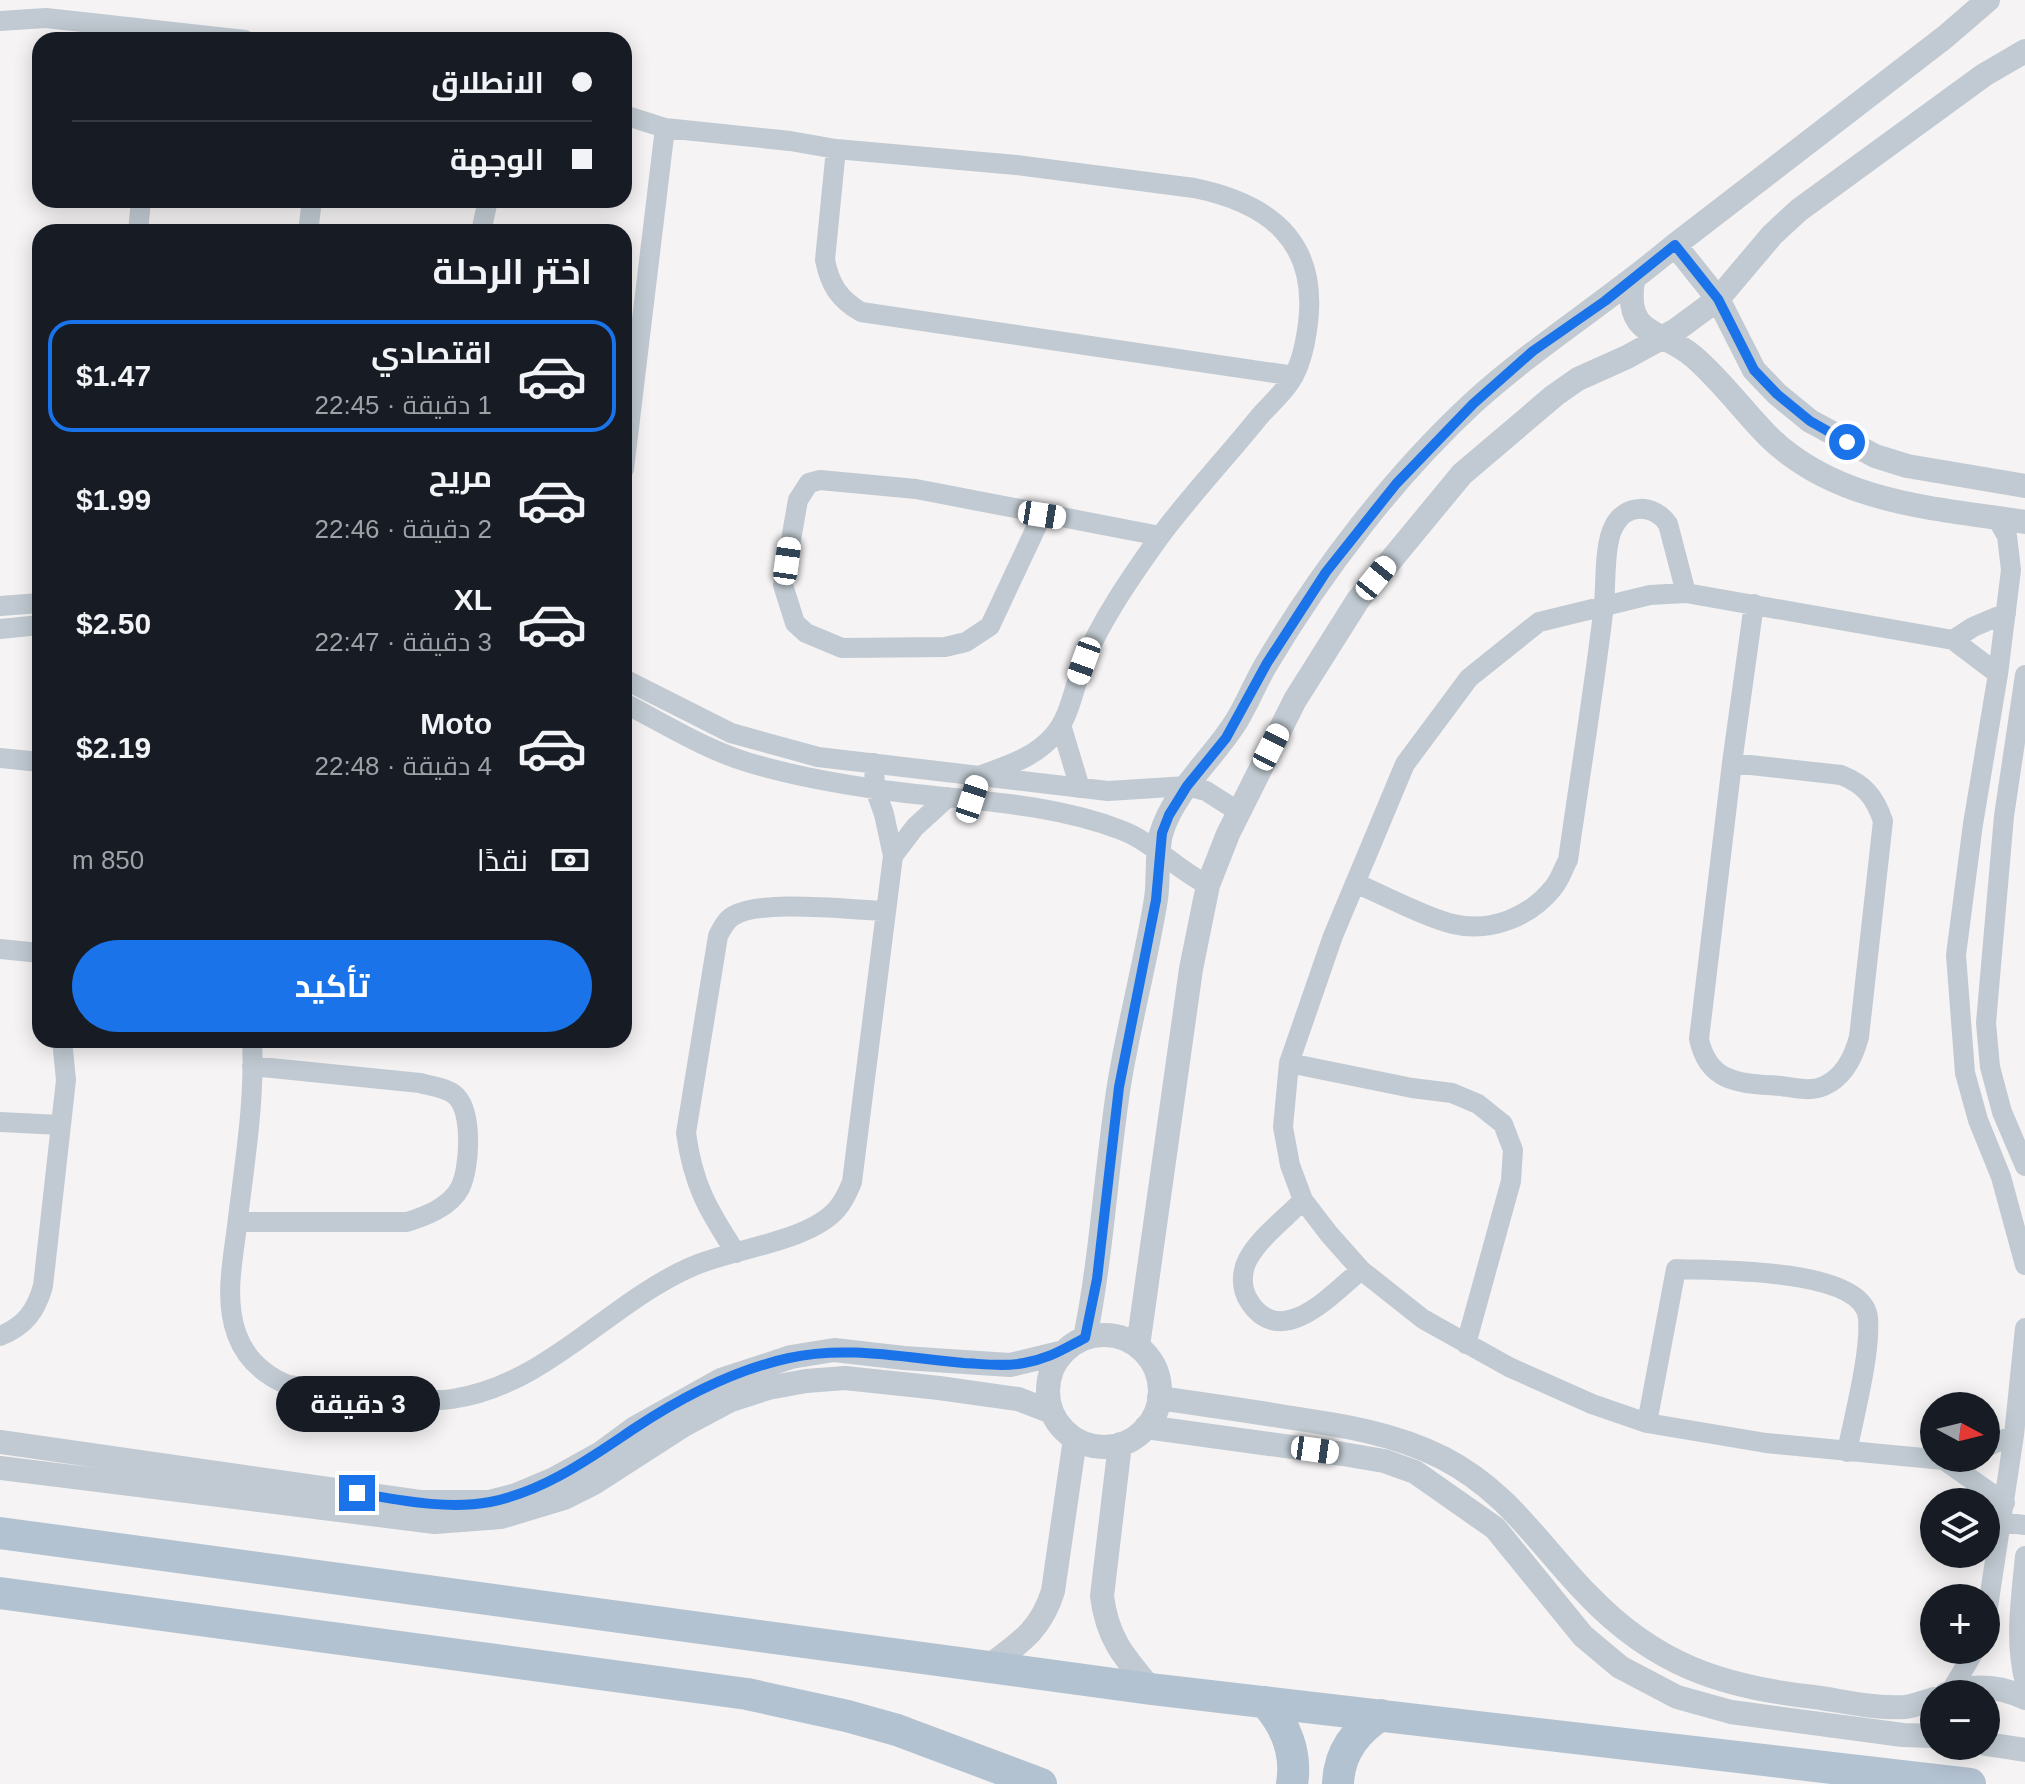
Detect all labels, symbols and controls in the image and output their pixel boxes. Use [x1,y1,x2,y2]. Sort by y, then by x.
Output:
text: الانطلاق [431,66,544,99]
text: الوجهة [450,143,544,176]
text: اختر الرحلة [432,251,592,292]
text: اقتصادي [371,336,492,369]
icon: car [516,340,588,412]
text: $1.47 [76,359,151,392]
text: 1 دقيقة · 22:45 [314,390,492,420]
route start [1829,424,1865,460]
text: مريح [429,460,492,493]
icon: car [516,464,588,536]
text: $1.99 [76,483,151,516]
car [1016,499,1068,531]
text: 2 دقيقة · 22:46 [314,514,492,544]
car [772,536,802,586]
car [1352,552,1400,604]
text: XL [454,583,492,616]
icon: car [516,588,588,660]
text: $2.50 [76,607,151,640]
text: 3 دقيقة · 22:47 [314,627,492,657]
car [1065,634,1103,688]
text: Moto [420,707,492,740]
icon: car [516,712,588,784]
car [1249,720,1293,774]
text: $2.19 [76,731,151,764]
text: 4 دقيقة · 22:48 [314,751,492,781]
car [953,772,991,826]
icon: cash [548,838,592,882]
text: نقدًا [477,844,528,877]
text: 850 m [72,845,144,875]
button: تأكيد [72,940,592,1032]
callout: 3 دقيقة [275,1377,439,1433]
text: 3 دقيقة [310,1389,406,1419]
north arrow [1920,1392,2000,1472]
map controls [1920,1392,2000,1760]
car [1290,1435,1340,1465]
route end [339,1475,375,1511]
button: layers [1920,1488,2000,1568]
button: + [1920,1584,2000,1664]
button: − [1920,1680,2000,1760]

